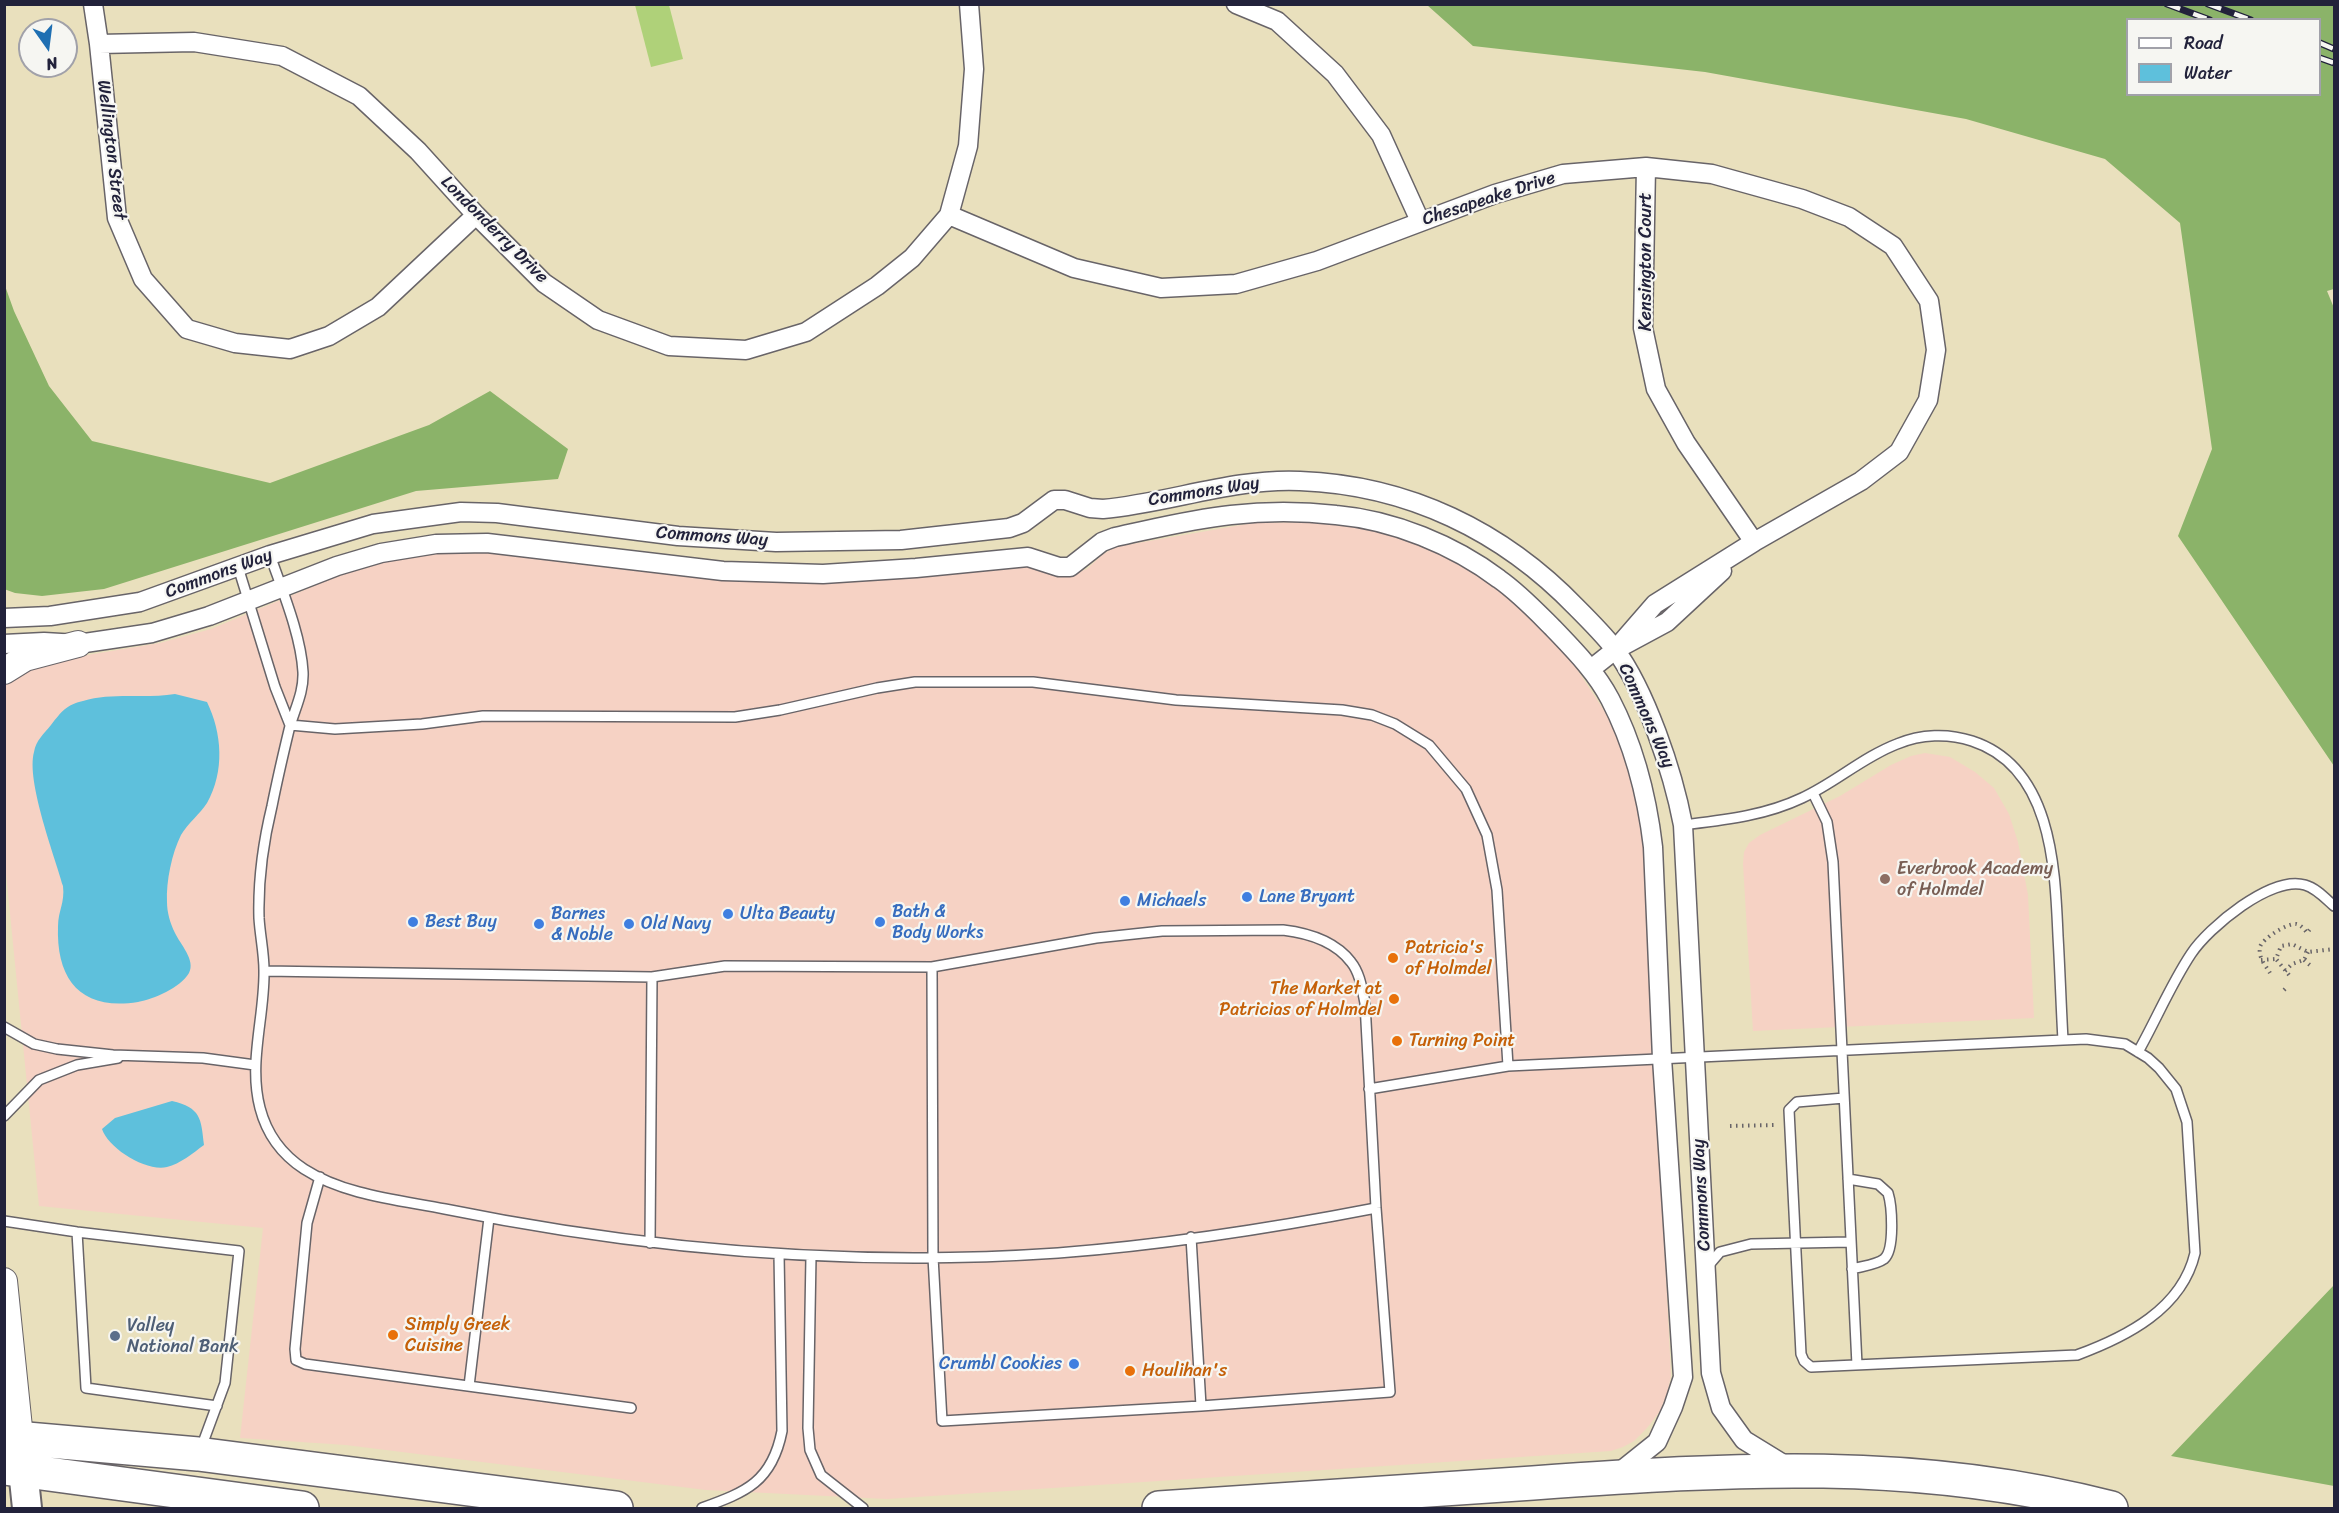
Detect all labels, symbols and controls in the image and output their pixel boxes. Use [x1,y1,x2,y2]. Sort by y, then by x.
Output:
north arrow [18,18,78,78]
legend [2126,18,2321,96]
text: Road [2184,27,2223,59]
text: N [43,49,61,79]
text: Water [2184,57,2231,89]
street label: Wellington Street [92,79,130,221]
street label: Chesapeake Drive [1420,167,1558,231]
street label: Londonderry Drive [436,172,552,288]
street label: Kensington Court [1635,193,1657,331]
street label: Commons Way [1147,473,1261,511]
street label: Commons Way [655,522,769,552]
street label: Commons Way [163,545,275,603]
street label: Commons Way [1613,660,1679,772]
place label: Everbrook Academy of Holmdel [1897,858,2053,900]
marker: Everbrook Academy of Holmdel [1878,872,1892,886]
place label: Lane Bryant [1259,886,1355,908]
place label: Michaels [1137,890,1206,912]
marker: Lane Bryant [1240,890,1254,904]
marker: Michaels [1118,894,1132,908]
place label: Bath & Body Works [892,901,983,944]
place label: Barnes & Noble [551,903,613,946]
place label: Ulta Beauty [740,903,835,925]
marker: Ulta Beauty [721,907,735,921]
place label: Best Buy [425,911,497,933]
place label: Old Navy [641,913,711,935]
marker: Best Buy [406,915,420,929]
marker: Bath & Body Works [873,915,887,929]
marker: Barnes & Noble [532,917,546,931]
marker: Old Navy [622,917,636,931]
place label: Patricia's of Holmdel [1405,937,1492,980]
marker: Patricia's of Holmdel [1386,951,1400,965]
place label: The Market at Patricias of Holmdel [1219,978,1382,1020]
marker: The Market at Patricias of Holmdel [1387,992,1401,1006]
place label: Turning Point [1409,1030,1515,1052]
marker: Turning Point [1390,1034,1404,1048]
street label: Commons Way [1688,1138,1716,1252]
place label: Simply Greek Cuisine [405,1314,510,1356]
place label: Valley National Bank [127,1315,238,1358]
marker: Simply Greek Cuisine [386,1328,400,1342]
marker: Valley National Bank [108,1329,122,1343]
place label: Crumbl Cookies [939,1353,1062,1375]
marker: Crumbl Cookies [1067,1357,1081,1371]
place label: Houlihan's [1142,1360,1227,1382]
marker: Houlihan's [1123,1364,1137,1378]

